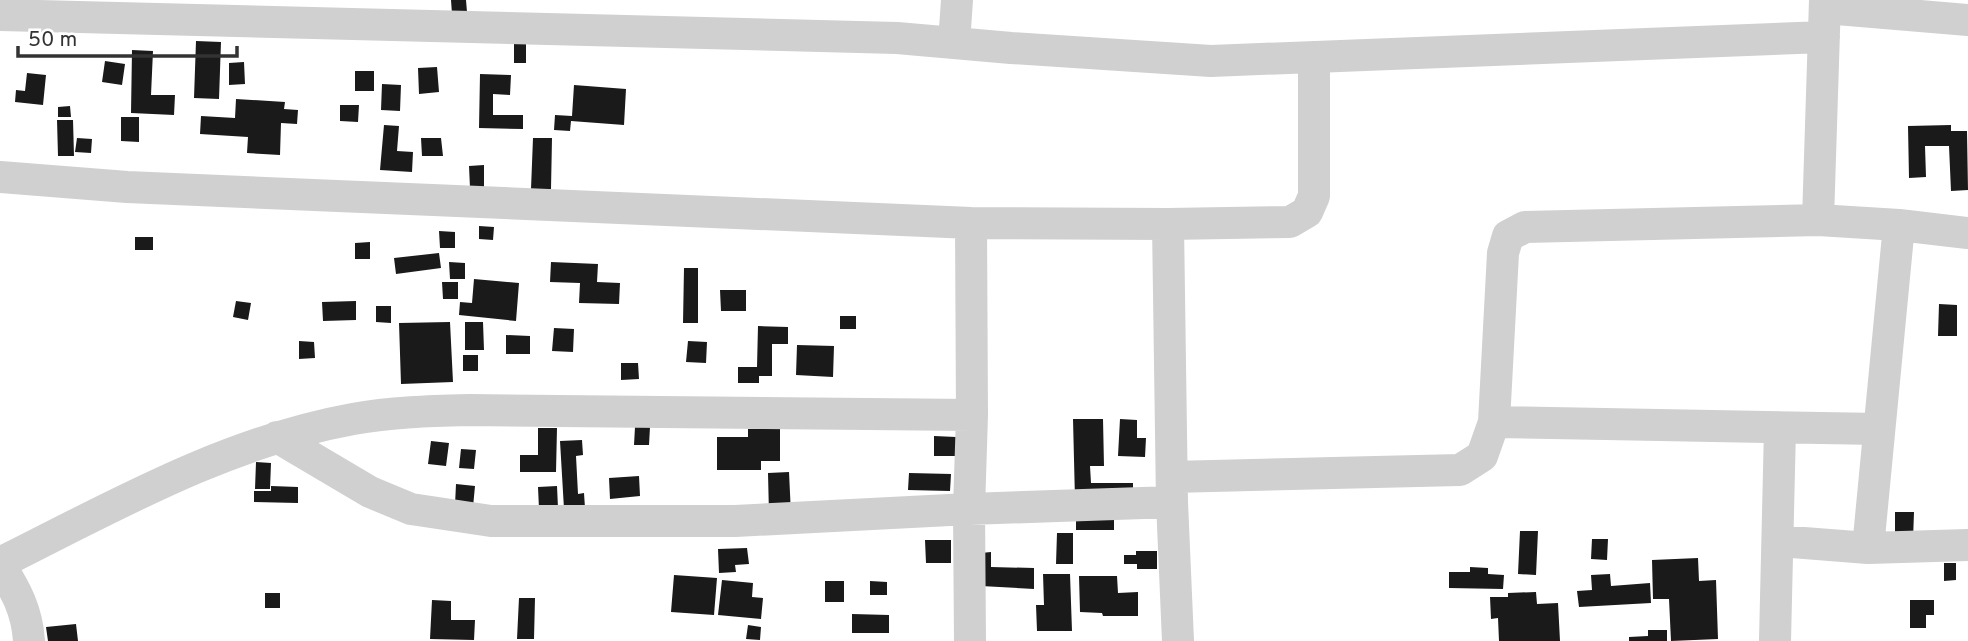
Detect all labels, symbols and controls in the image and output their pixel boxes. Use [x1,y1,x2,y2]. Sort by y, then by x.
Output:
scale bar [18,14,236,58]
text: 50 m [28,27,77,54]

